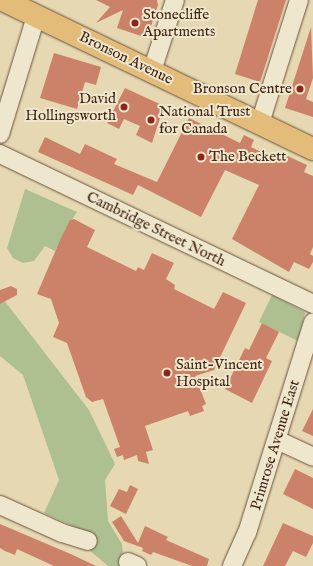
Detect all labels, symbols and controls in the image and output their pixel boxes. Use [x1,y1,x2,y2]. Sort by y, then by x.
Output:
place label: Stonecliffe Apartments [143,5,215,40]
marker: Stonecliffe Apartments [130,18,140,28]
street label: Bronson Avenue [76,28,176,88]
place label: Bronson Centre [193,80,292,98]
marker: Bronson Centre [295,84,305,94]
place label: David Hollingsworth [25,89,116,124]
marker: David Hollingsworth [119,102,129,112]
place label: National Trust for Canada [159,102,251,137]
marker: National Trust for Canada [146,115,156,125]
place label: The Beckett [209,148,286,166]
marker: The Beckett [196,152,206,162]
street label: Cambridge Street North [84,188,228,270]
place label: Saint-Vincent Hospital [176,355,262,390]
marker: Saint-Vincent Hospital [161,367,173,379]
street label: Primrose Avenue East [247,378,303,512]

